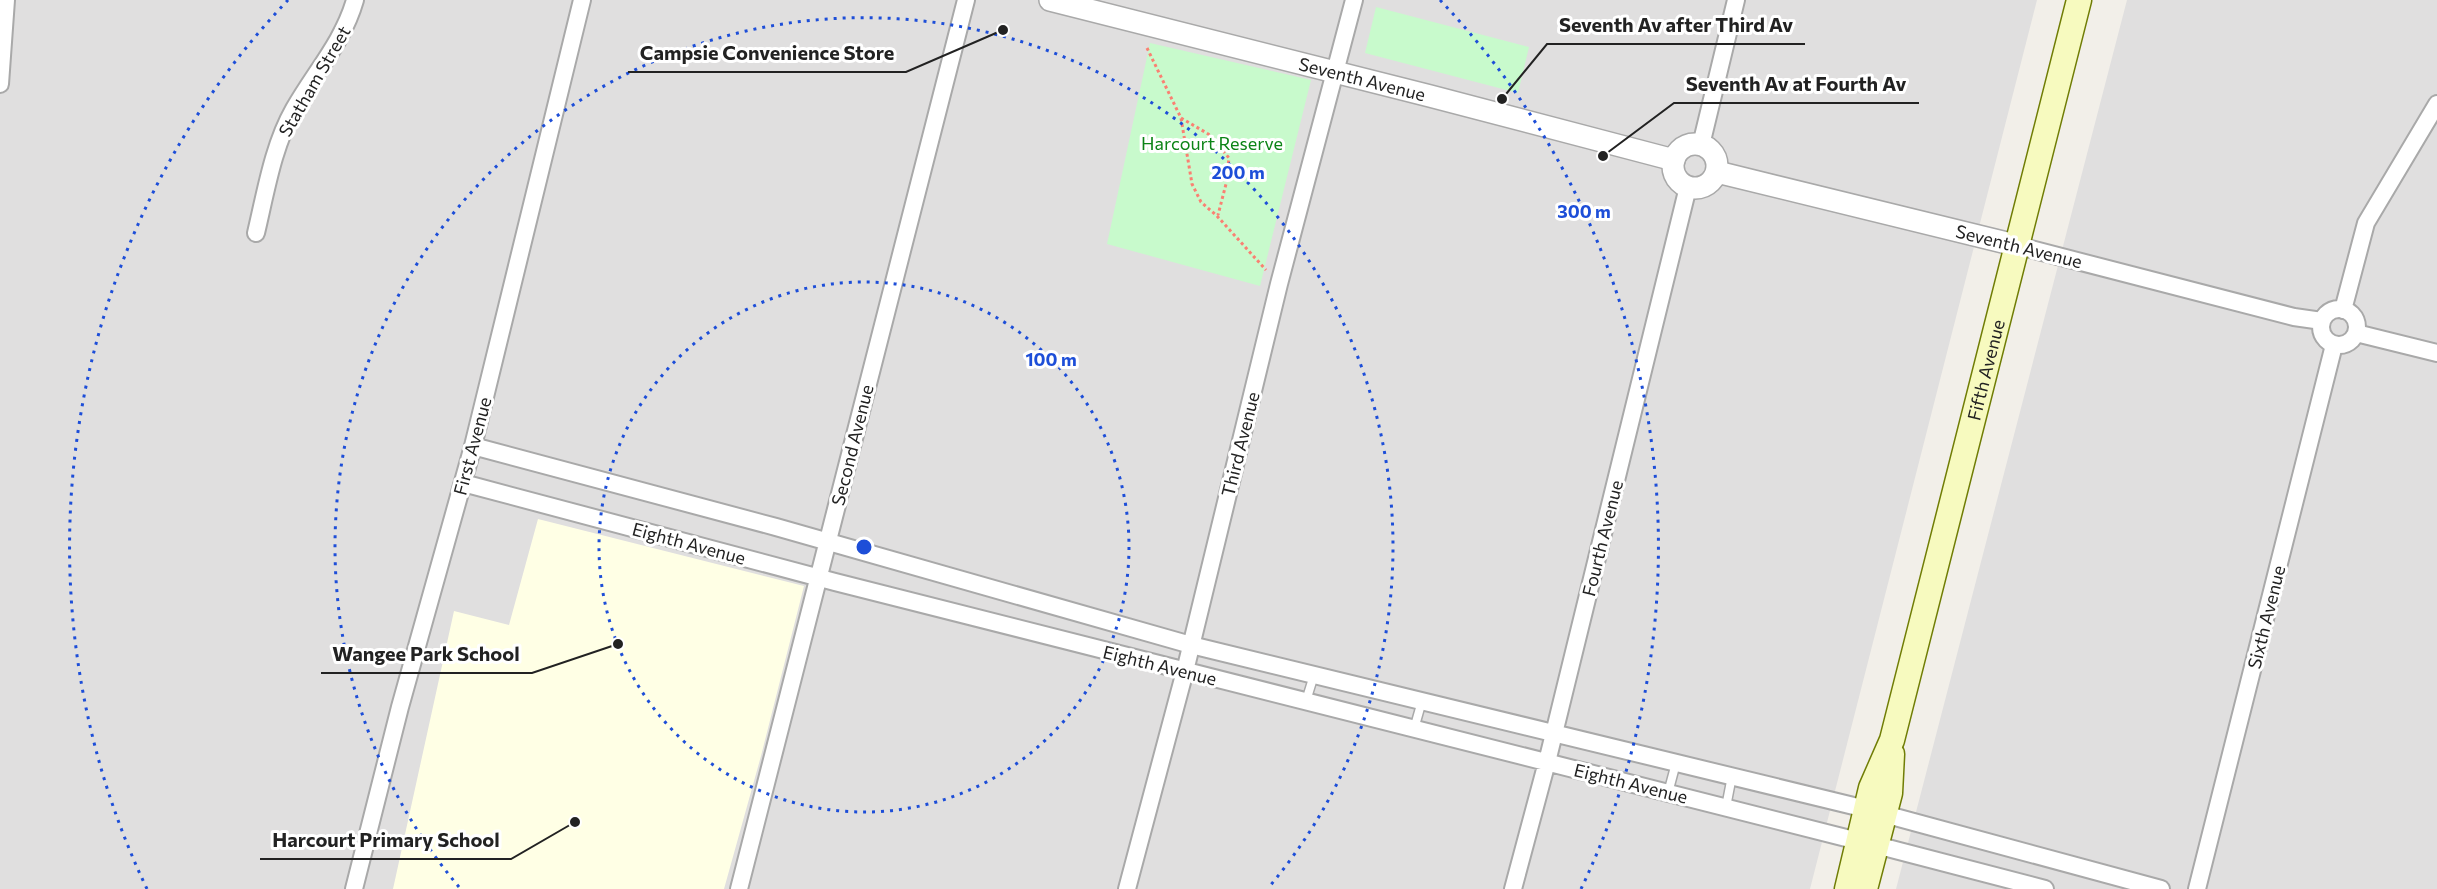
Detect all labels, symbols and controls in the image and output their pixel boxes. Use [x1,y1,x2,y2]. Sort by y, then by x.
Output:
callout: Seventh Av after Third Av [1547,6,1805,44]
text: Seventh Av after Third Av [1559,12,1793,36]
street label: Statham Street [273,22,355,140]
callout: Campsie Convenience Store [628,34,906,72]
text: Campsie Convenience Store [640,40,894,64]
street label: Seventh Avenue [1297,52,1428,105]
callout: Seventh Av at Fourth Av [1674,65,1919,103]
text: Seventh Av at Fourth Av [1686,71,1906,95]
park label: Harcourt Reserve [1141,132,1283,154]
text: 200 m [1211,161,1265,183]
text: 300 m [1557,200,1611,222]
street label: Seventh Avenue [1953,220,2085,272]
street label: Fifth Avenue [1962,317,2009,423]
text: 100 m [1025,348,1077,370]
street label: Second Avenue [826,382,878,508]
street label: Third Avenue [1216,389,1264,499]
street label: First Avenue [448,394,496,498]
street label: Fourth Avenue [1577,478,1627,598]
street label: Eighth Avenue [630,517,748,569]
centre of rings [854,537,874,557]
street label: Sixth Avenue [2243,563,2289,671]
callout: Wangee Park School [321,635,532,673]
street label: Eighth Avenue [1101,640,1219,690]
text: Wangee Park School [332,641,520,665]
street label: Eighth Avenue [1572,758,1690,808]
callout: Harcourt Primary School [260,821,511,859]
text: Harcourt Primary School [272,827,500,851]

